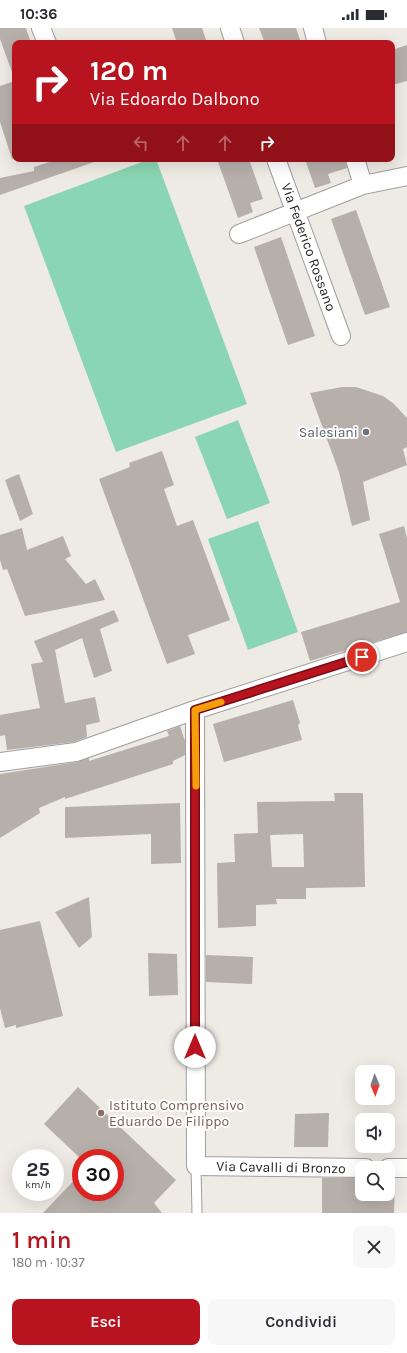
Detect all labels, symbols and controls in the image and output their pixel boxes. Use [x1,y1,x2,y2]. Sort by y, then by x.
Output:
text: 10:36 [20,5,57,23]
text: 120 m [90,54,168,87]
icon: right [24,56,76,108]
text: Via Edoardo Dalbono [90,88,260,110]
icon: left [130,132,152,154]
icon: ahead [172,132,194,154]
icon: ahead [214,132,236,154]
icon: right [256,132,278,154]
street label: Via Federico Rossano [277,181,340,313]
place label: Salesiani [299,424,358,441]
marker: Salesiani [361,427,371,437]
pin [345,640,379,674]
icon: arrive [351,646,373,668]
position arrow [174,1026,216,1068]
north arrow [355,1065,395,1105]
map controls [355,1065,395,1201]
place label: Istituto Comprensivo Eduardo De Filippo [109,1097,244,1130]
marker: Istituto Comprensivo Eduardo De Filippo [96,1108,106,1118]
button: sound [355,1113,395,1153]
speed limit sign: 30 [72,1149,124,1201]
text: 25 [26,1158,50,1181]
street label: Via Cavalli di Bronzo [216,1158,346,1177]
button: search [355,1161,395,1201]
text: km/h [25,1179,51,1191]
text: 1 min [12,1226,72,1254]
button: close [353,1226,395,1268]
text: 180 m · 10:37 [12,1255,85,1270]
button: Esci [12,1299,200,1345]
button: Condividi [208,1299,395,1345]

